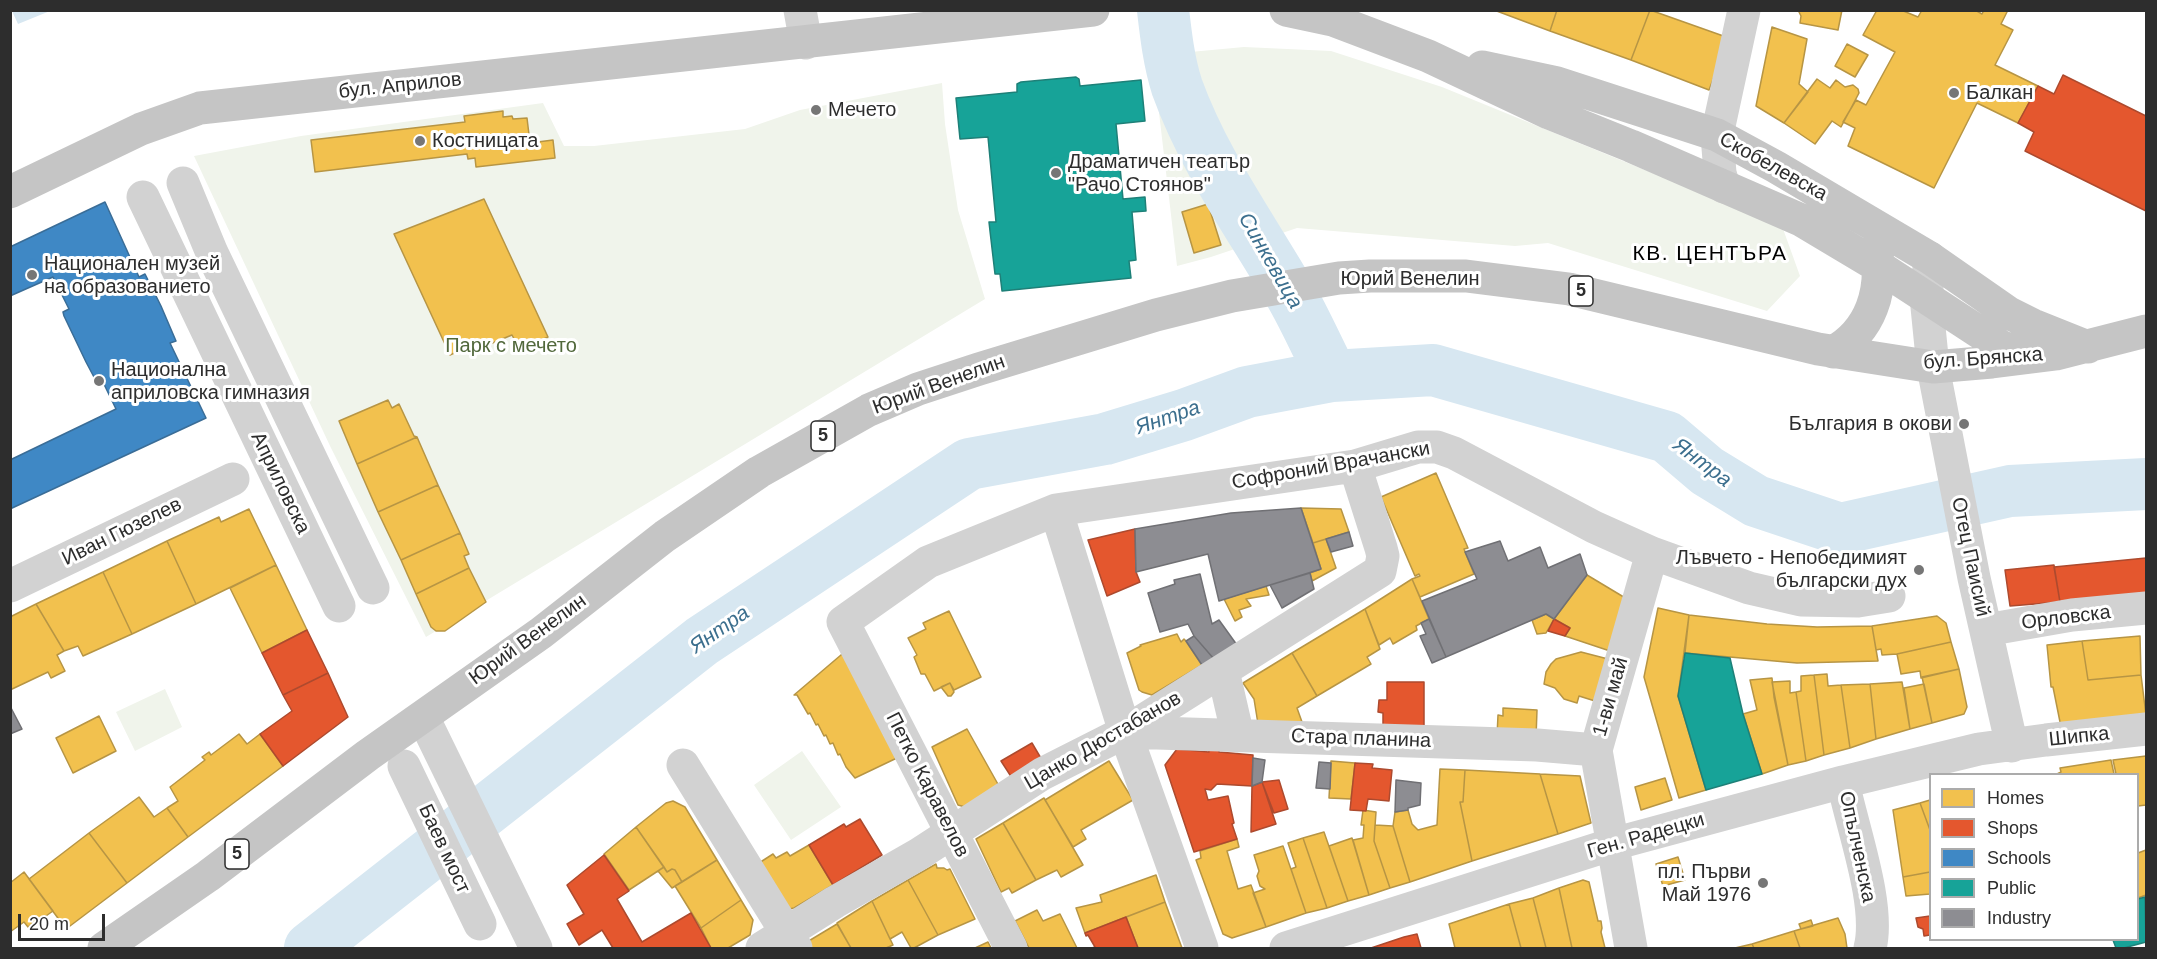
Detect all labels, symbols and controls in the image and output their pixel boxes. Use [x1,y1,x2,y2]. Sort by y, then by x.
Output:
street label: бул. Априлов [337,68,463,104]
place label: Балкан [1966,81,2033,105]
marker: Балкан [1947,86,1961,100]
place label: Мечето [828,98,896,122]
marker: Мечето [809,103,823,117]
street label: Скобелевска [1715,127,1831,207]
place label: Костницата [432,129,538,153]
marker: Костницата [413,134,427,148]
place label: Драматичен театър "Рачо Стоянов" [1068,150,1250,197]
marker: Драматичен театър "Рачо Стоянов" [1049,166,1063,180]
water label: Синкевица [1232,209,1308,313]
district label: КВ. ЦЕНТЪРА [1632,241,1788,267]
place label: Национален музей на образованието [44,252,220,299]
street label: Юрий Венелин [1340,267,1480,291]
marker: Национален музей на образованието [25,268,39,282]
road number: 5 [1569,276,1593,306]
park label: Парк с мечето [445,334,577,358]
street label: бул. Брянска [1923,343,2043,375]
street label: Юрий Венелин [870,350,1008,420]
place label: Национална априловска гимназия [111,358,310,405]
marker: Национална априловска гимназия [92,374,106,388]
water label: Янтра [1132,395,1204,441]
place label: България в окови [1789,412,1952,436]
marker: България в окови [1957,417,1971,431]
road number: 5 [811,421,835,451]
street label: Априловска [245,428,315,538]
water label: Янтра [1668,433,1736,493]
street label: Софроний Врачански [1230,437,1432,495]
street label: Иван Гюзелев [58,493,186,571]
street label: Отец Паисий [1946,495,1994,619]
place label: Лъвчето - Непобедимият български дух [1676,546,1907,593]
marker: Лъвчето - Непобедимият български дух [1912,563,1926,577]
street label: Юрий Венелин [465,589,591,691]
water label: Янтра [686,601,754,659]
street label: Орловска [2020,601,2112,635]
street label: 1-ви май [1588,655,1634,739]
street label: Цанко Дюстабанов [1021,686,1185,796]
street label: Петко Каравелов [880,709,974,861]
street label: Шипка [2048,722,2110,752]
street label: Стара планина [1290,725,1432,753]
legend [1929,773,2139,941]
text: Homes [1987,788,2044,808]
street label: Опълченска [1834,789,1880,905]
street label: Баев мост [413,801,475,897]
street label: Ген. Радецки [1585,808,1707,864]
text: Shops [1987,818,2038,838]
road number: 5 [225,839,249,869]
text: Schools [1987,848,2051,868]
place label: пл. Първи Май 1976 [1658,860,1751,907]
marker: пл. Първи Май 1976 [1756,876,1770,890]
text: Public [1987,878,2036,898]
scale bar [21,902,108,940]
text: Industry [1987,908,2051,928]
text: 20 m [29,914,69,934]

